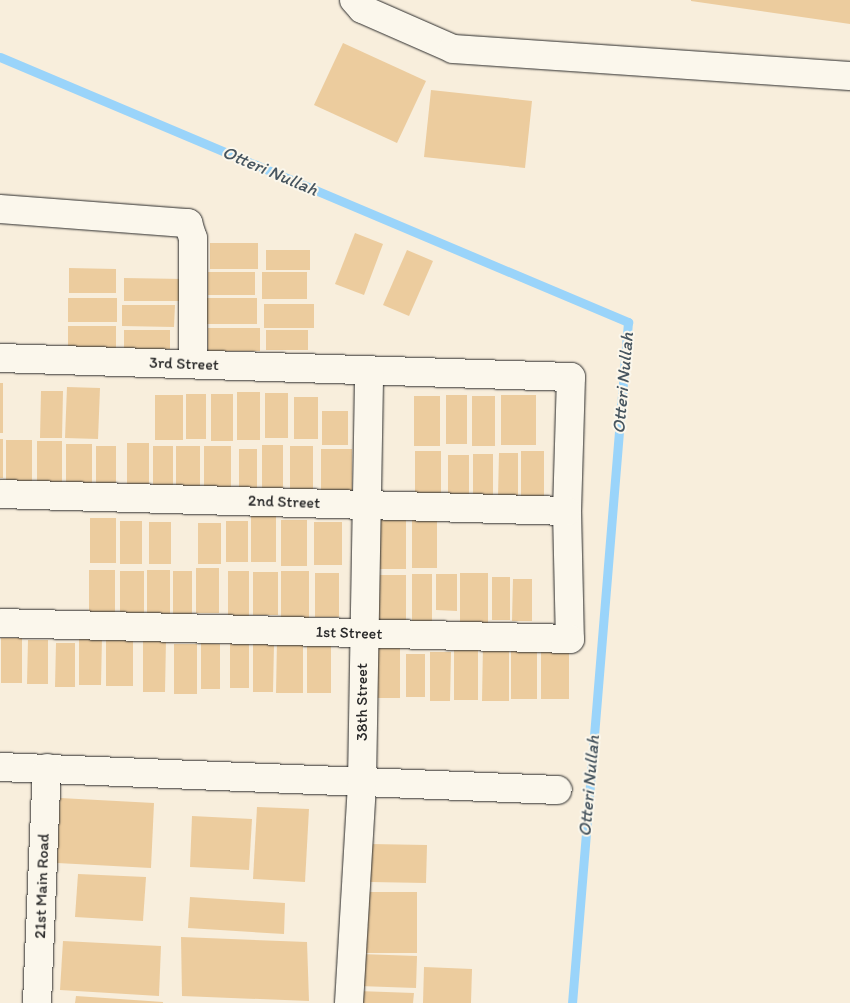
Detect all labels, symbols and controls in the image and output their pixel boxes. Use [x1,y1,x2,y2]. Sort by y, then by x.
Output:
water label: Otteri Nullah [219,141,321,201]
water label: Otteri Nullah [608,332,638,434]
street label: 3rd Street [149,353,219,375]
street label: 2nd Street [248,491,320,513]
street label: 1st Street [315,622,383,644]
street label: 38th Street [352,663,372,741]
water label: Otteri Nullah [574,735,604,837]
street label: 21st Main Road [31,833,53,939]

